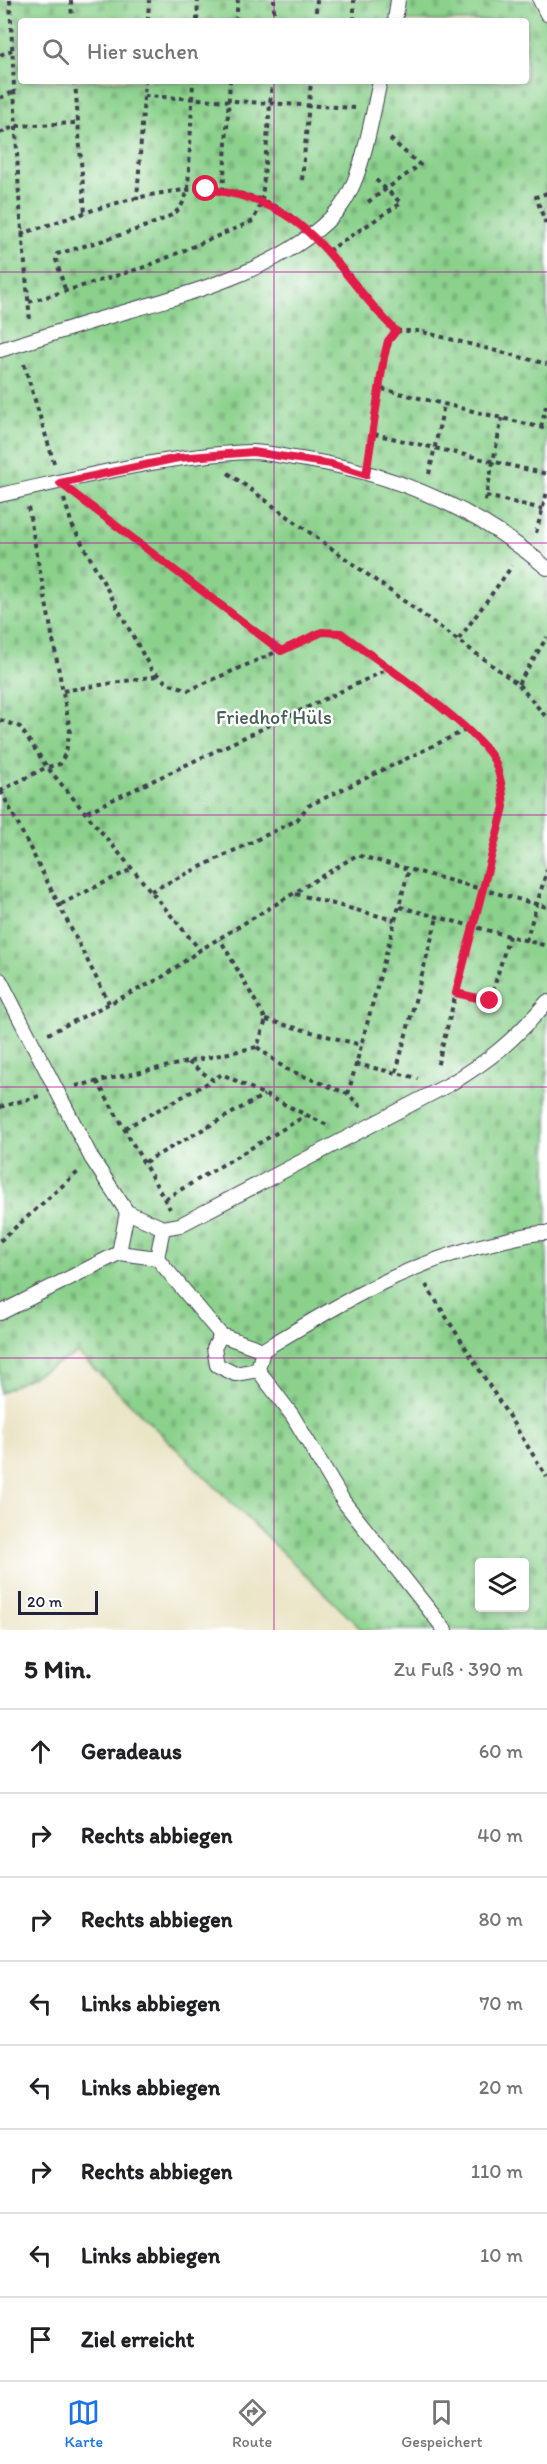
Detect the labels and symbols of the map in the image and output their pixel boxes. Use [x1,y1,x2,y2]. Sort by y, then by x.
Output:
route start [192,175,218,201]
park label: Friedhof Hüls [216,705,332,729]
route end [476,987,502,1013]
scale bar [18,1588,98,1616]

